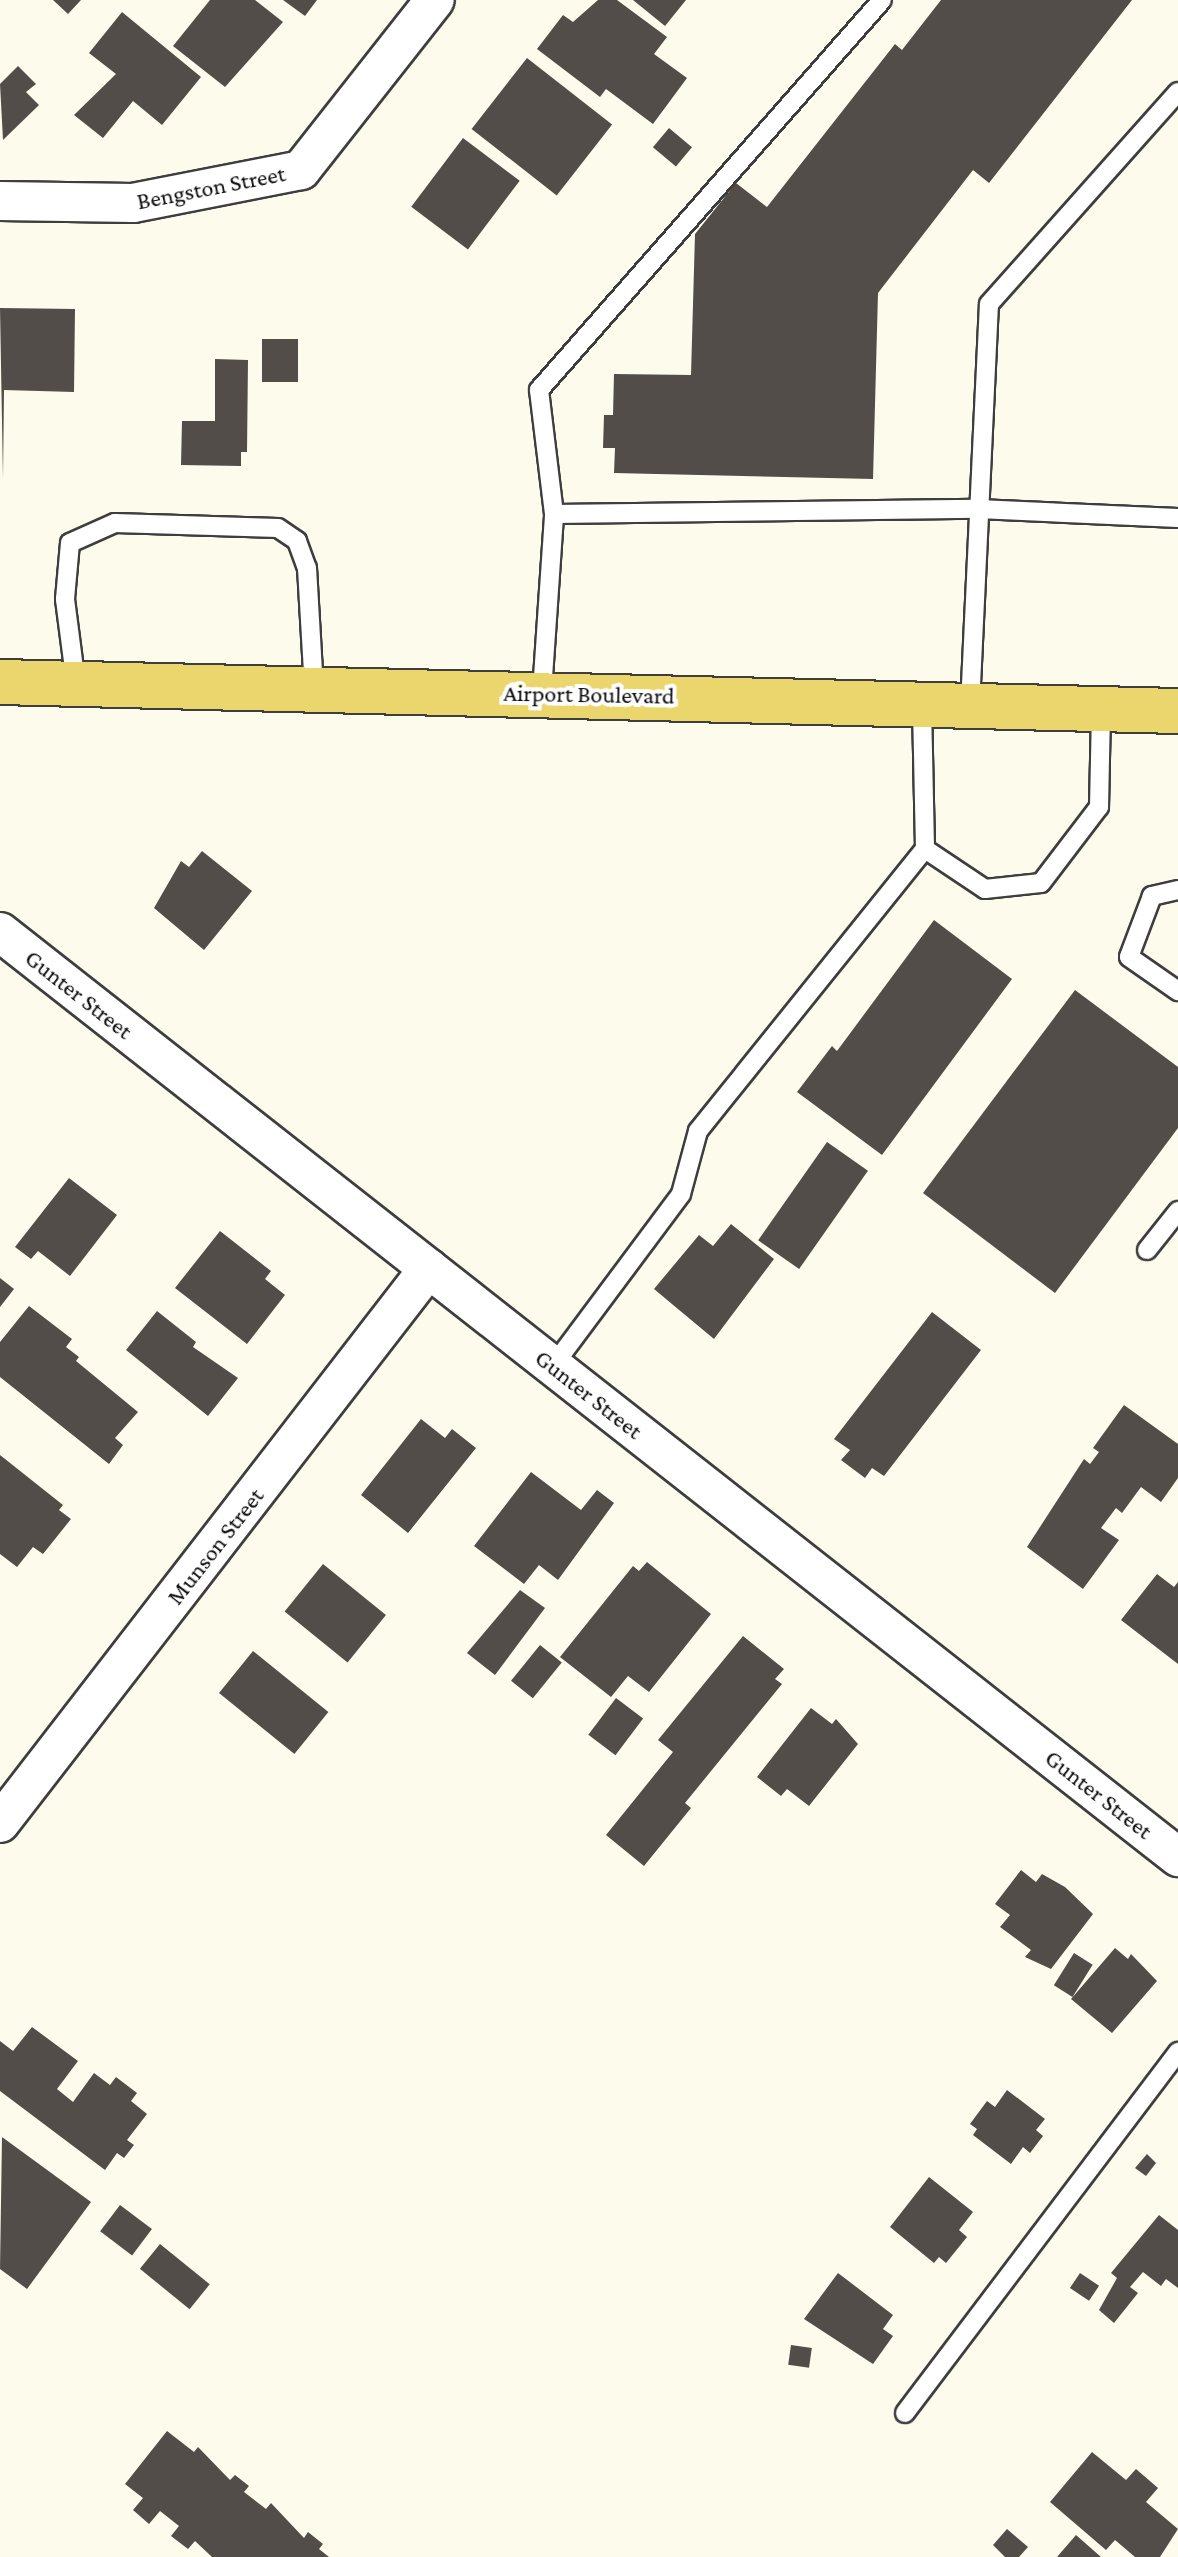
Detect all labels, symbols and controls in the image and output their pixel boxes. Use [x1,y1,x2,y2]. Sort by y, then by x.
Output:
street label: Bengston Street [134,158,288,216]
street label: Airport Boulevard [503,678,675,710]
street label: Gunter Street [20,943,138,1045]
street label: Gunter Street [530,1343,648,1445]
street label: Munson Street [160,1482,270,1610]
street label: Gunter Street [1040,1743,1158,1845]

